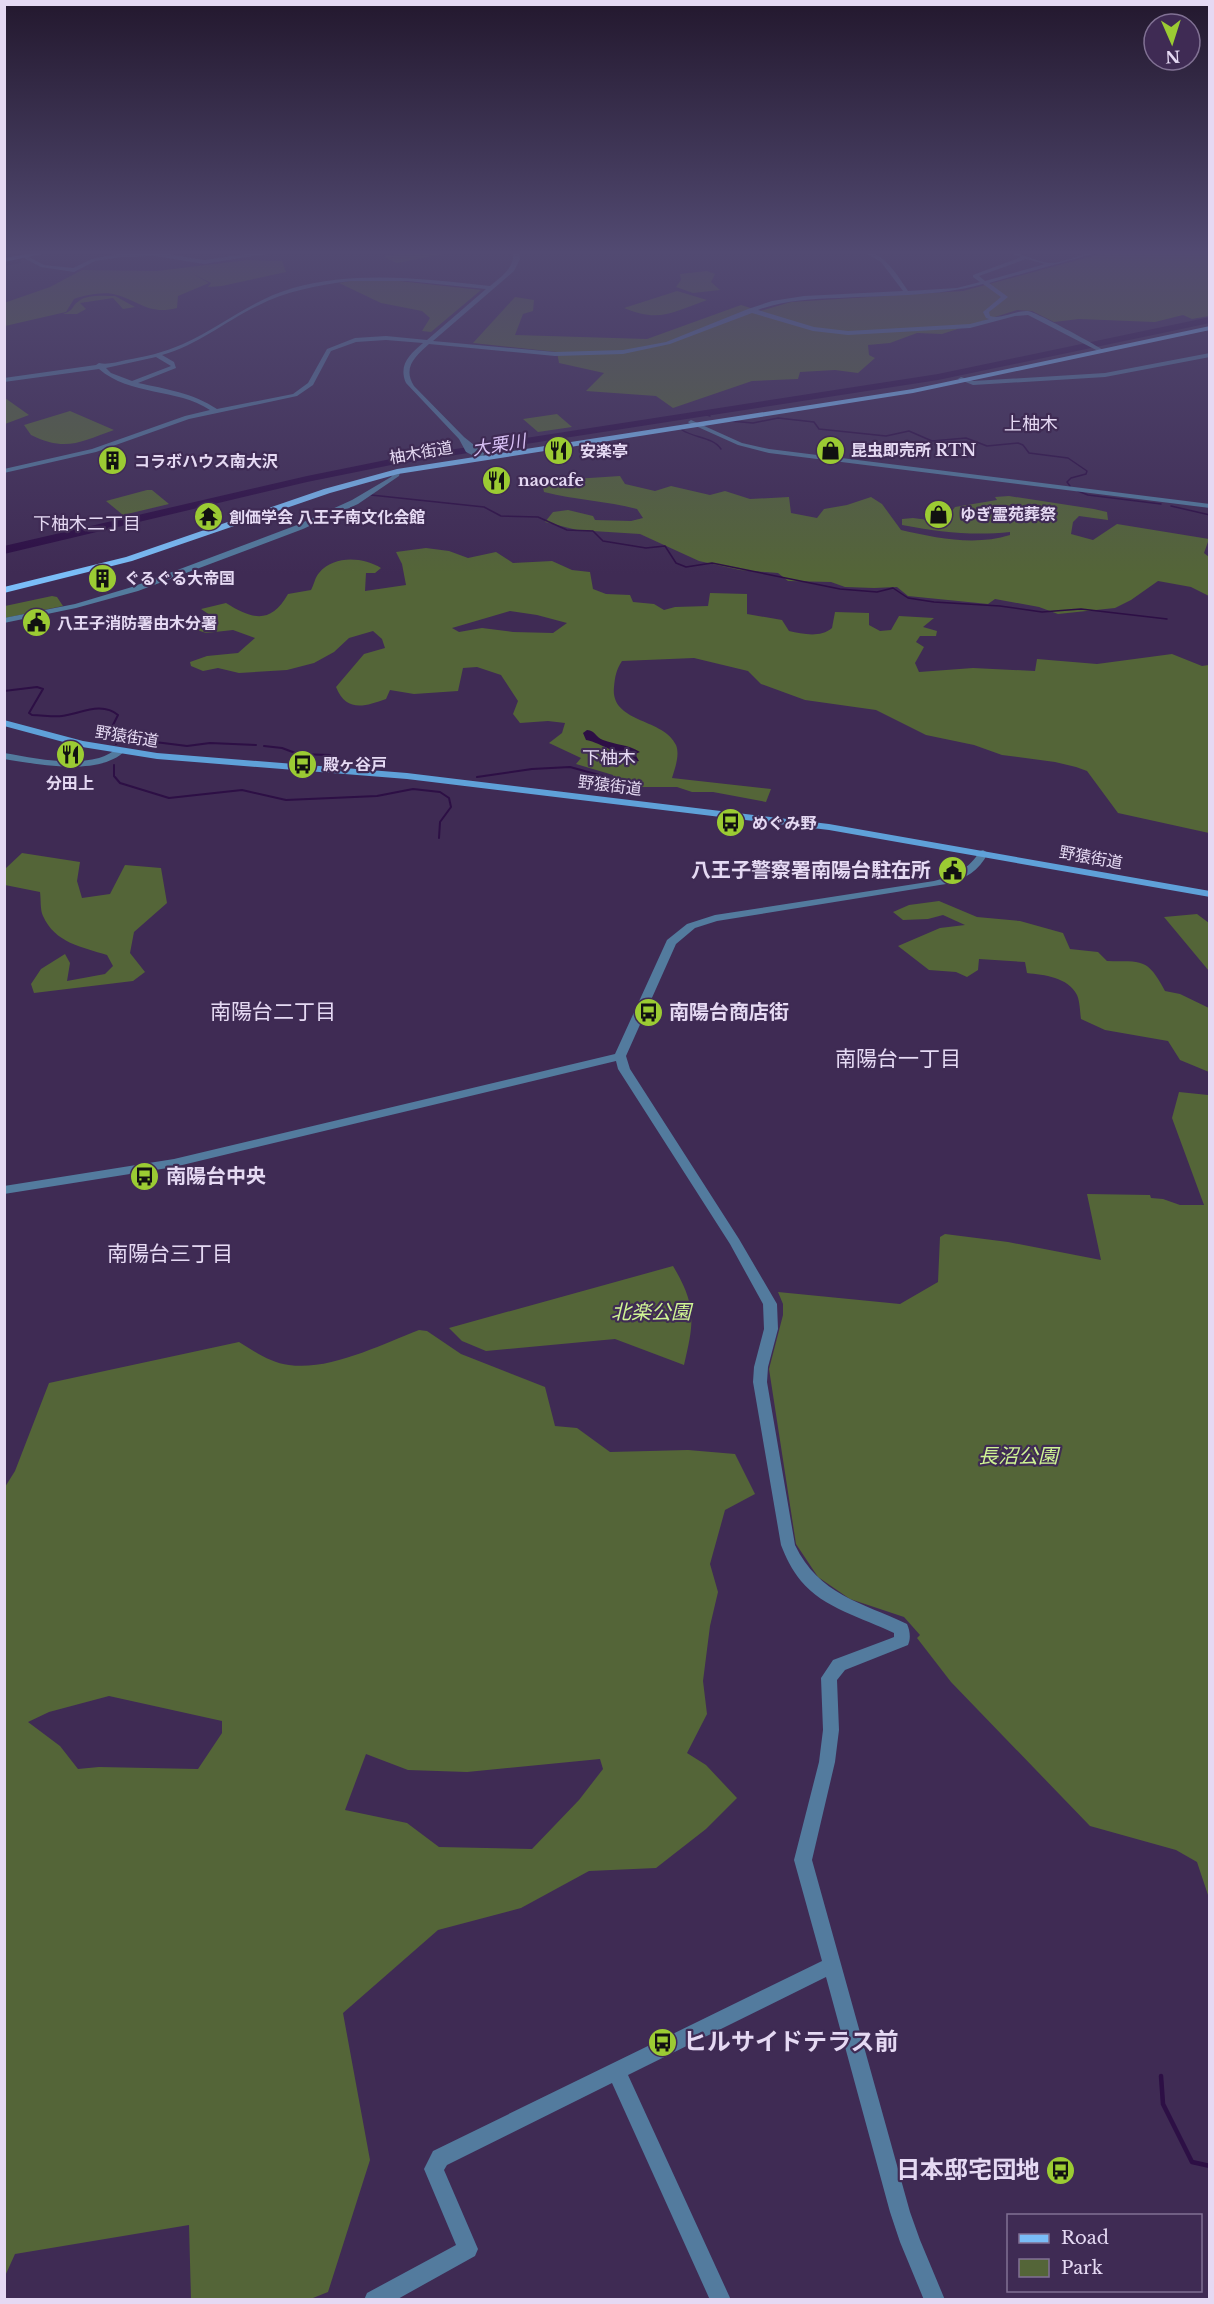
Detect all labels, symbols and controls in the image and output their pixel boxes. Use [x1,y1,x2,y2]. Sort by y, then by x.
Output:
north arrow [1142,12,1202,72]
text: N [1165,47,1181,67]
district label: 上柚木 [1004,413,1058,435]
water label: 大栗川 [471,430,529,460]
shop icon: 昆虫即売所 RTN [814,434,846,466]
restaurant icon: 安楽亭 [543,435,575,467]
street label: 柚木街道 [388,437,454,467]
place label: 昆虫即売所 RTN [851,440,976,460]
place label: 安楽亭 [580,441,628,461]
building icon: コラボハウス南大沢 [97,445,129,477]
place label: コラボハウス南大沢 [134,451,278,471]
restaurant icon: naocafe [481,464,513,496]
place label: naocafe [518,470,584,490]
shop icon: ゆぎ霊苑葬祭 [923,498,955,530]
temple icon: 創価学会 八王子南文化会館 [192,501,224,533]
place label: ゆぎ霊苑葬祭 [960,504,1056,524]
place label: 創価学会 八王子南文化会館 [229,507,425,527]
district label: 下柚木二丁目 [33,513,141,535]
building icon: ぐるぐる大帝国 [87,562,119,594]
place label: ぐるぐる大帝国 [124,568,235,588]
public building icon: 八王子消防署由木分署 [20,607,52,639]
place label: 八王子消防署由木分署 [57,613,217,633]
street label: 野猿街道 [94,721,160,751]
restaurant icon: 分田上 [54,739,86,771]
district label: 下柚木 [582,747,636,769]
bus stop icon: 殿ヶ谷戸 [286,748,318,780]
place label: 殿ヶ谷戸 [323,754,387,774]
street label: 野猿街道 [577,771,643,799]
place label: 分田上 [46,773,94,793]
bus stop icon: めぐみ野 [715,807,747,839]
place label: めぐみ野 [752,813,816,833]
street label: 野猿街道 [1058,842,1124,872]
public building icon: 八王子警察署南陽台駐在所 [936,854,968,886]
place label: 八王子警察署南陽台駐在所 [691,858,931,882]
bus stop icon: 南陽台商店街 [632,996,664,1028]
district label: 南陽台二丁目 [210,999,336,1025]
place label: 南陽台商店街 [669,1000,789,1024]
district label: 南陽台一丁目 [835,1046,961,1072]
bus stop icon: 南陽台中央 [129,1160,161,1192]
place label: 南陽台中央 [166,1164,266,1188]
district label: 南陽台三丁目 [107,1241,233,1267]
park label: 北楽公園 [611,1300,694,1324]
park label: 長沼公園 [978,1444,1061,1468]
bus stop icon: ヒルサイドテラス前 [646,2026,678,2058]
place label: ヒルサイドテラス前 [683,2027,899,2056]
bus stop icon: 日本邸宅団地 [1045,2154,1077,2186]
place label: 日本邸宅団地 [896,2155,1040,2184]
legend [1007,2214,1202,2292]
text: Road [1061,2227,1109,2249]
text: Park [1061,2257,1103,2279]

